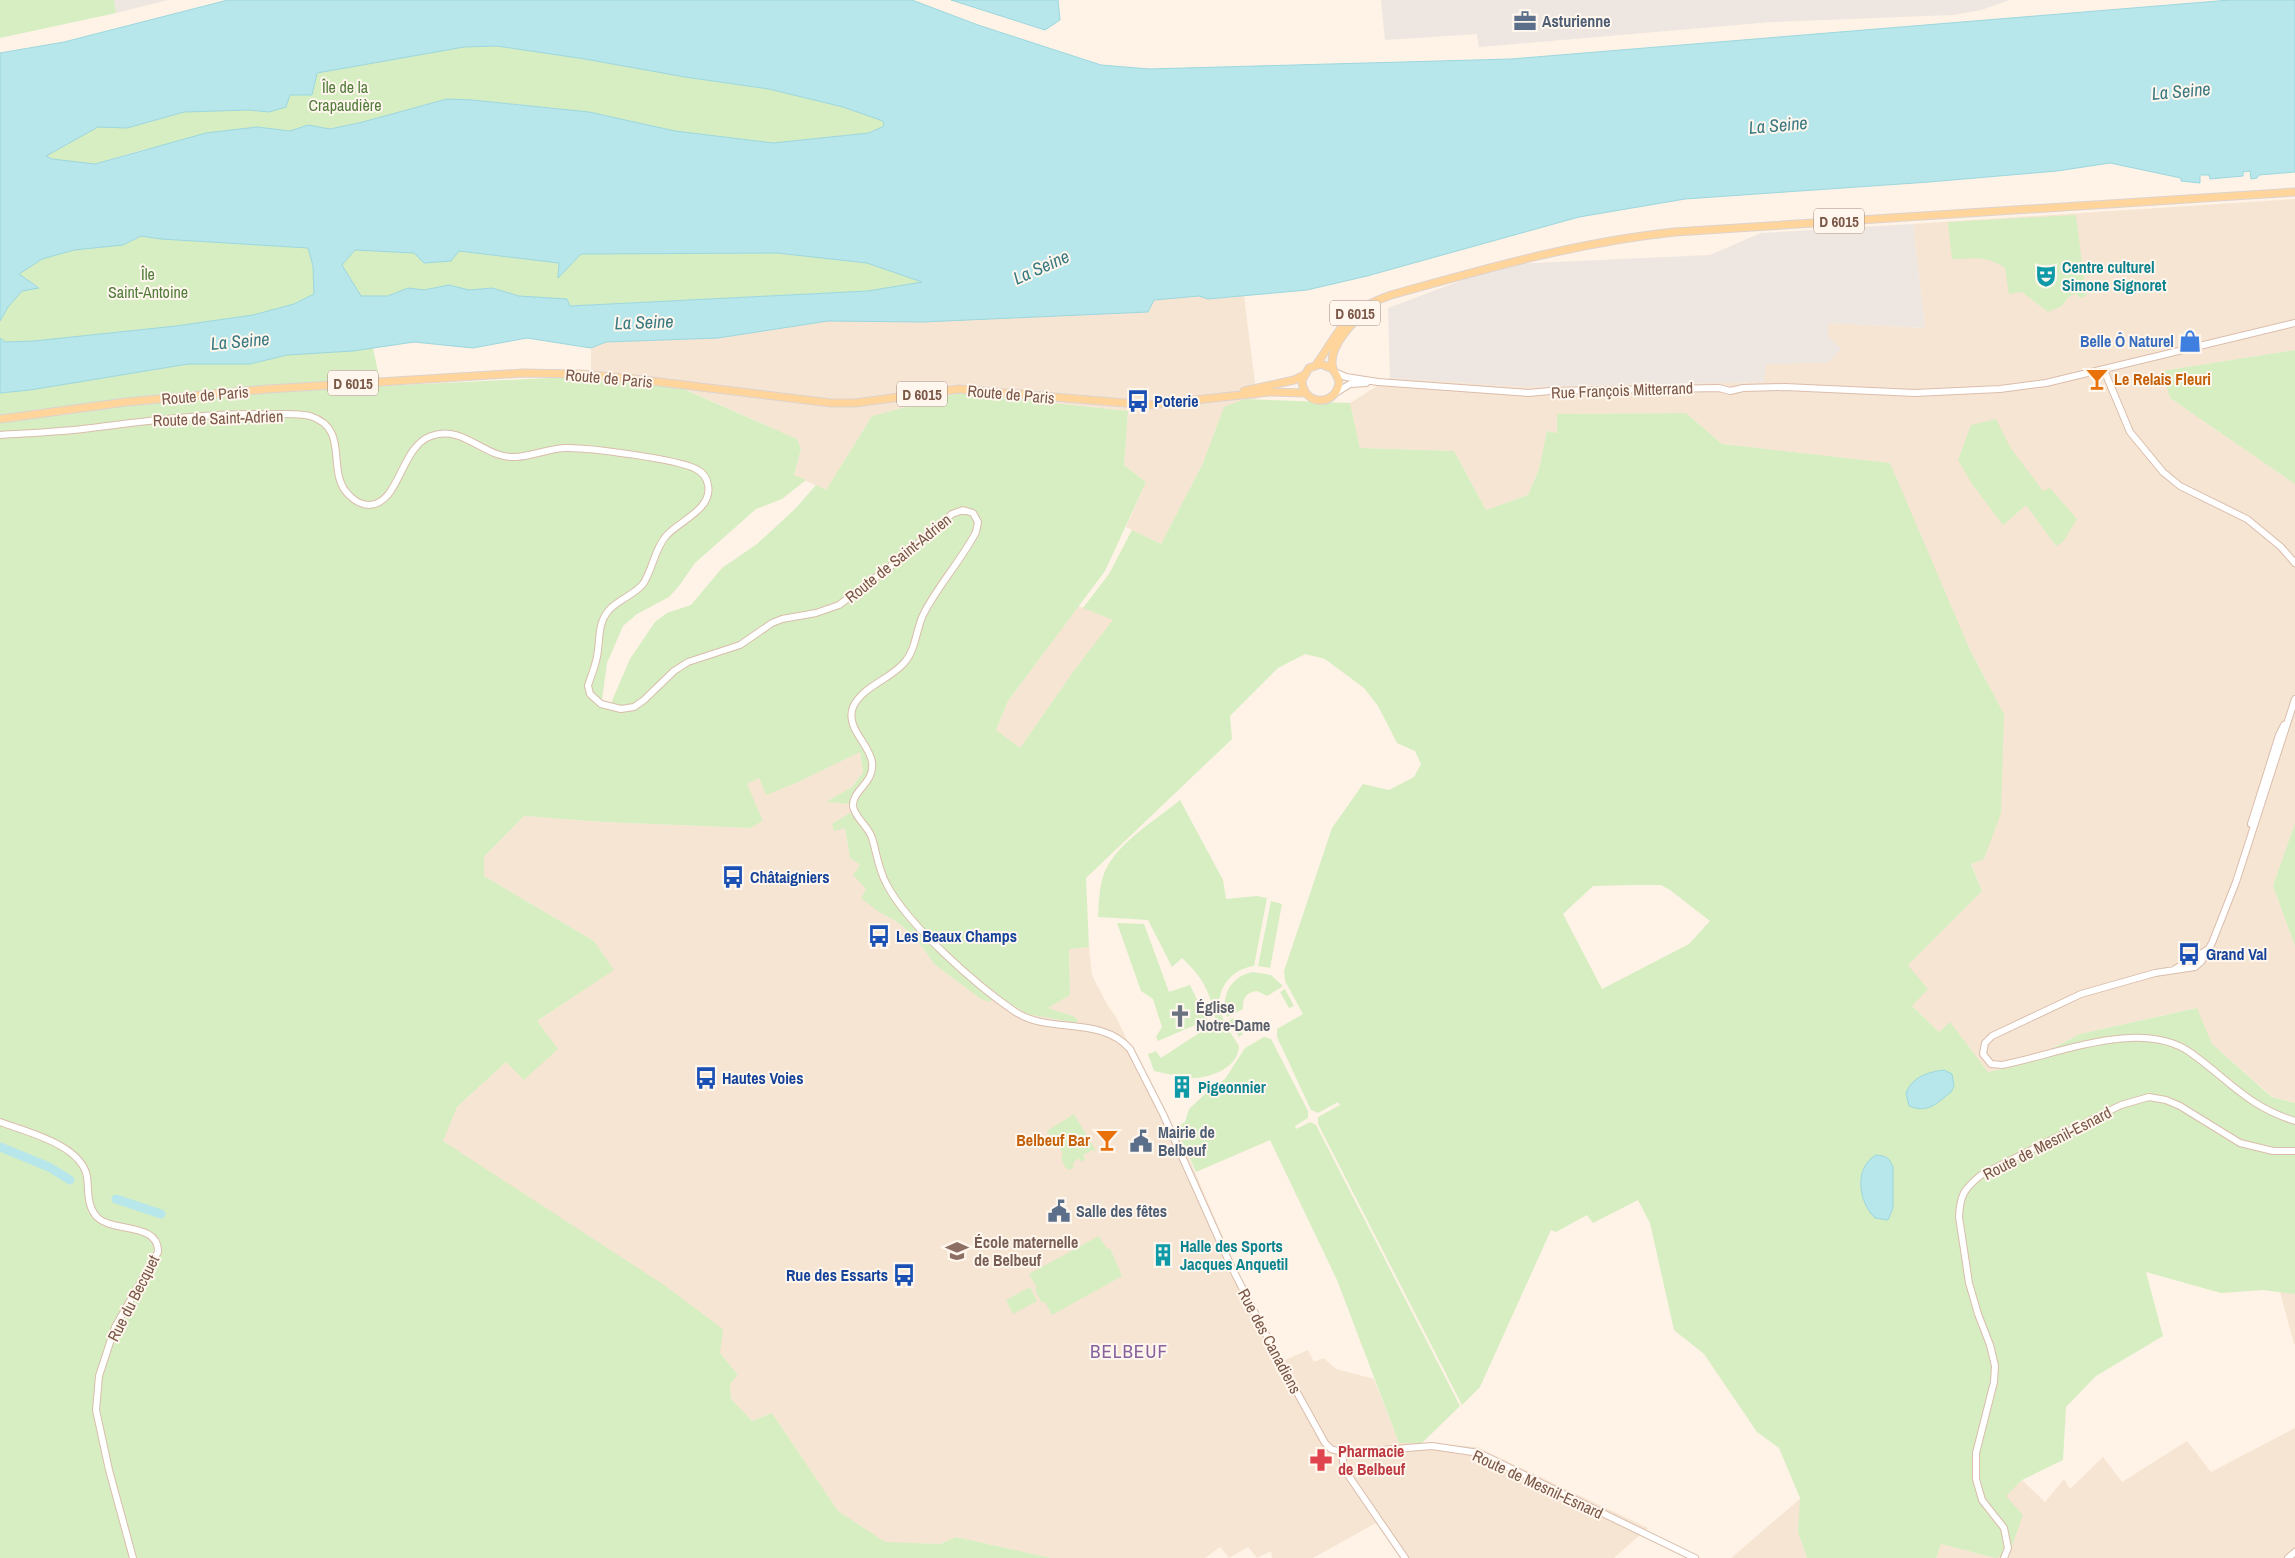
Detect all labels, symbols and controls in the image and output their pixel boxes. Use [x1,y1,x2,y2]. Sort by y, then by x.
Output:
office icon: Asturienne [1512,8,1538,34]
place label: Asturienne [1542,10,1611,32]
park label: Île de la Crapaudière [309,76,381,116]
water label: La Seine [2150,76,2212,106]
water label: La Seine [1747,110,1809,140]
road number: D 6015 [1814,208,1864,234]
water label: La Seine [1009,244,1073,290]
place label: Centre culturel Simone Signoret [2062,256,2167,296]
park label: Île Saint-Antoine [108,263,188,303]
theatre icon: Centre culturel Simone Signoret [2033,263,2059,289]
road number: D 6015 [1330,300,1380,326]
water label: La Seine [614,308,674,336]
water label: La Seine [209,326,271,356]
shop icon: Belle Ô Naturel [2177,328,2203,354]
place label: Belle Ô Naturel [2080,330,2174,352]
street label: Route de Paris [564,363,654,393]
bar icon: Le Relais Fleuri [2084,366,2110,392]
place label: Le Relais Fleuri [2114,368,2211,390]
road number: D 6015 [328,370,378,396]
street label: Rue François Mitterrand [1551,377,1693,403]
street label: Route de Paris [966,379,1056,409]
street label: Route de Paris [160,380,250,410]
road number: D 6015 [897,382,947,406]
bus stop icon: Poterie [1125,388,1151,414]
place label: Poterie [1154,390,1198,412]
street label: Route de Saint-Adrien [152,405,284,431]
street label: Route de Saint-Adrien [840,508,956,608]
bus stop icon: Châtaigniers [720,864,746,890]
place label: Châtaigniers [750,866,829,888]
bus stop icon: Les Beaux Champs [866,923,892,949]
place label: Les Beaux Champs [896,925,1017,947]
bus stop icon: Grand Val [2176,941,2202,967]
place label: Grand Val [2206,943,2267,965]
place label: Église Notre-Dame [1196,996,1270,1036]
church icon: Église Notre-Dame [1167,1003,1193,1029]
bus stop icon: Hautes Voies [693,1065,719,1091]
place label: Hautes Voies [722,1067,803,1089]
building icon: Pigeonnier [1169,1074,1195,1100]
place label: Pigeonnier [1198,1076,1267,1098]
street label: Route de Mesnil-Esnard [1979,1101,2115,1185]
place label: Mairie de Belbeuf [1158,1121,1215,1161]
bar icon: Belbeuf Bar [1094,1127,1120,1153]
public building icon: Mairie de Belbeuf [1128,1128,1154,1154]
place label: Belbeuf Bar [1016,1129,1091,1151]
public building icon: Salle des fêtes [1046,1198,1072,1224]
place label: Salle des fêtes [1076,1200,1167,1222]
place label: École maternelle de Belbeuf [974,1231,1078,1271]
place label: Halle des Sports Jacques Anquetil [1180,1235,1288,1275]
school or university icon: École maternelle de Belbeuf [944,1238,970,1264]
building icon: Halle des Sports Jacques Anquetil [1150,1242,1176,1268]
street label: Rue du Becquet [102,1251,164,1345]
bus stop icon: Rue des Essarts [891,1262,917,1288]
place label: Rue des Essarts [786,1264,888,1286]
street label: Rue des Canadiens [1233,1285,1307,1397]
district label: BELBEUF [1090,1338,1168,1364]
place label: Pharmacie de Belbeuf [1338,1440,1406,1480]
street label: Route de Mesnil-Esnard [1469,1444,1607,1524]
pharmacy icon: Pharmacie de Belbeuf [1308,1447,1334,1473]

